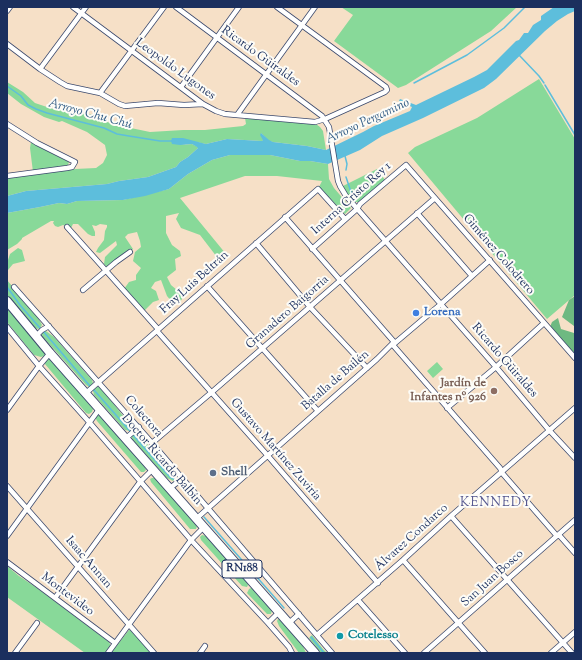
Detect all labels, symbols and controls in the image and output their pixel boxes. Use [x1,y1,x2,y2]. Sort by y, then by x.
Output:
street label: Ricardo Güiraldes [218,24,302,90]
street label: Leopoldo Lugones [132,36,218,104]
water label: Arroyo Chu Chú [46,96,134,134]
water label: Arroyo Pergamino [324,96,412,148]
street label: Interna Cristo Rey 1 [309,160,395,238]
street label: Giménez Colodrero [459,212,537,298]
street label: Fray Luis Beltrán [158,248,232,318]
street label: Granadero Baigorria [244,273,332,353]
place label: Lorena [424,306,461,320]
marker: Lorena [411,308,421,318]
street label: Ricardo Güiraldes [468,321,540,401]
street label: Batalla de Bailén [299,348,373,414]
place label: Jardín de Infantes nº 926 [410,377,486,405]
marker: Jardín de Infantes nº 926 [489,386,499,396]
street label: Colectora [121,393,165,441]
street label: Gustavo Martínez Zuviría [227,396,323,504]
street label: Doctor Ricardo Balbín [118,412,204,508]
place label: Shell [221,466,247,480]
marker: Shell [208,468,218,478]
district label: KENNEDY [460,496,532,512]
street label: Álvarez Condarco [373,501,451,575]
street label: Isaac Annan [62,534,114,592]
street label: San Juan Bosco [459,547,527,611]
road number: RN188 [222,560,262,578]
street label: Montevideo [38,570,96,620]
place label: Cotelesso [348,629,398,643]
marker: Cotelesso [335,631,345,641]

